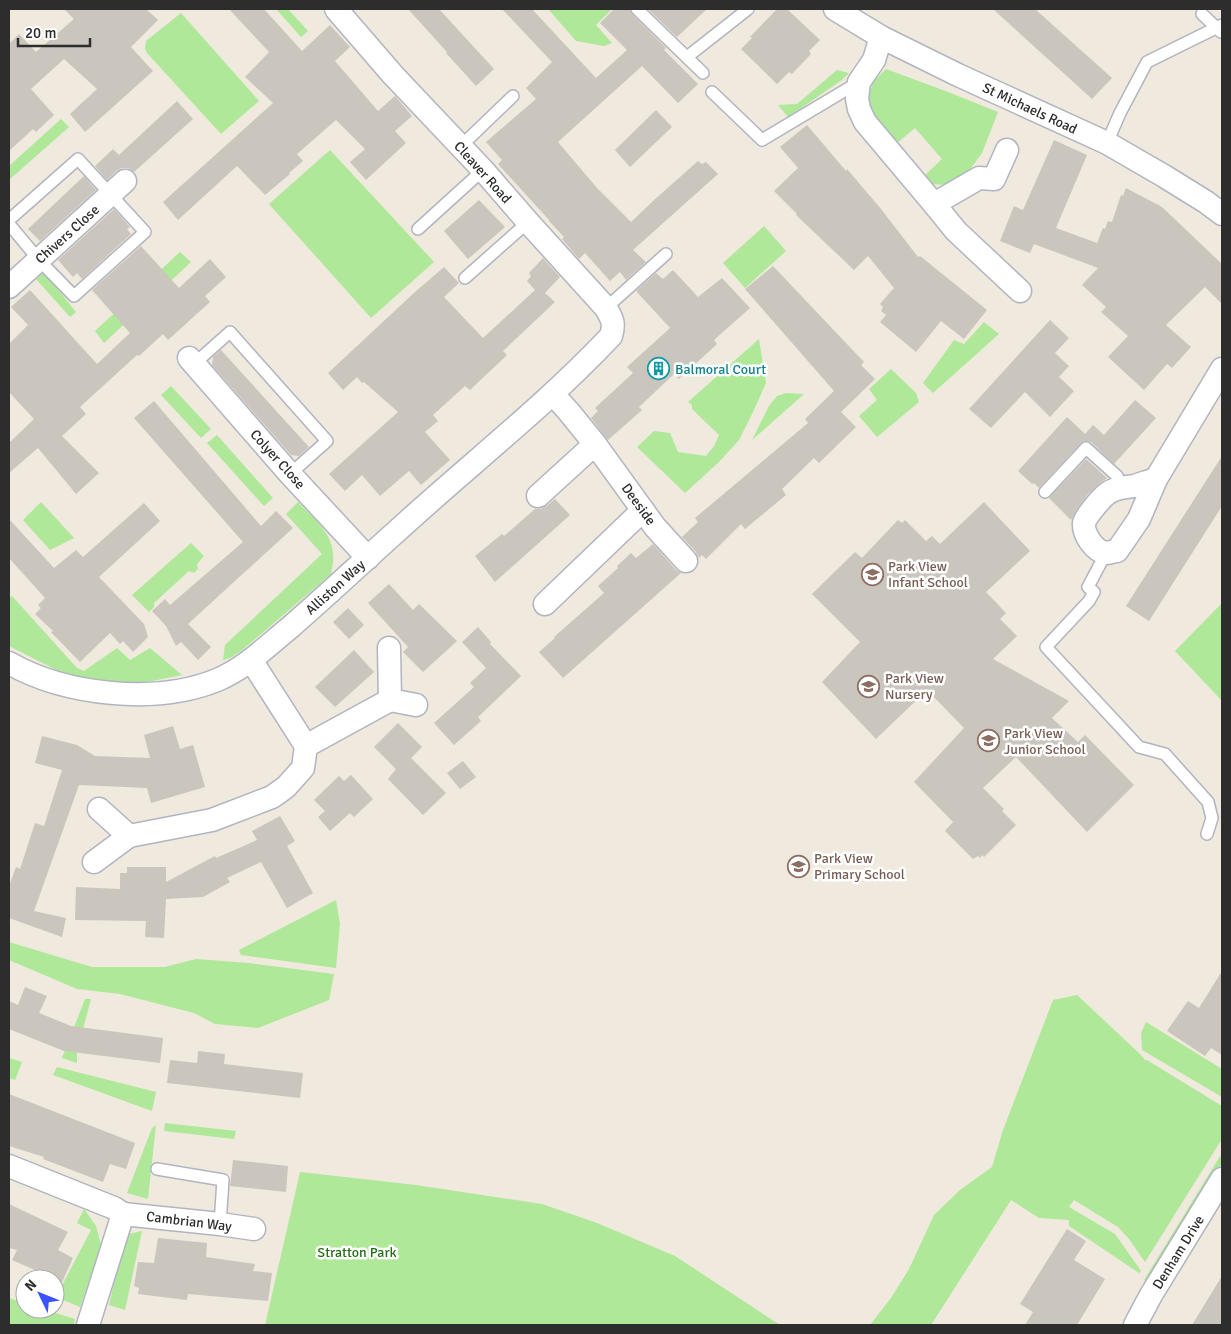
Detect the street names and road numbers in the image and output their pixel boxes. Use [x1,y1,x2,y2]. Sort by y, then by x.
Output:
street label: St Michaels Road [980,79,1080,138]
street label: Cleaver Road [450,138,515,207]
street label: Chivers Close [32,201,103,267]
street label: Colyer Close [247,426,309,493]
street label: Deeside [618,480,659,528]
street label: Alliston Way [302,556,369,618]
street label: Cambrian Way [145,1208,233,1235]
street label: Denham Drive [1149,1212,1208,1292]

